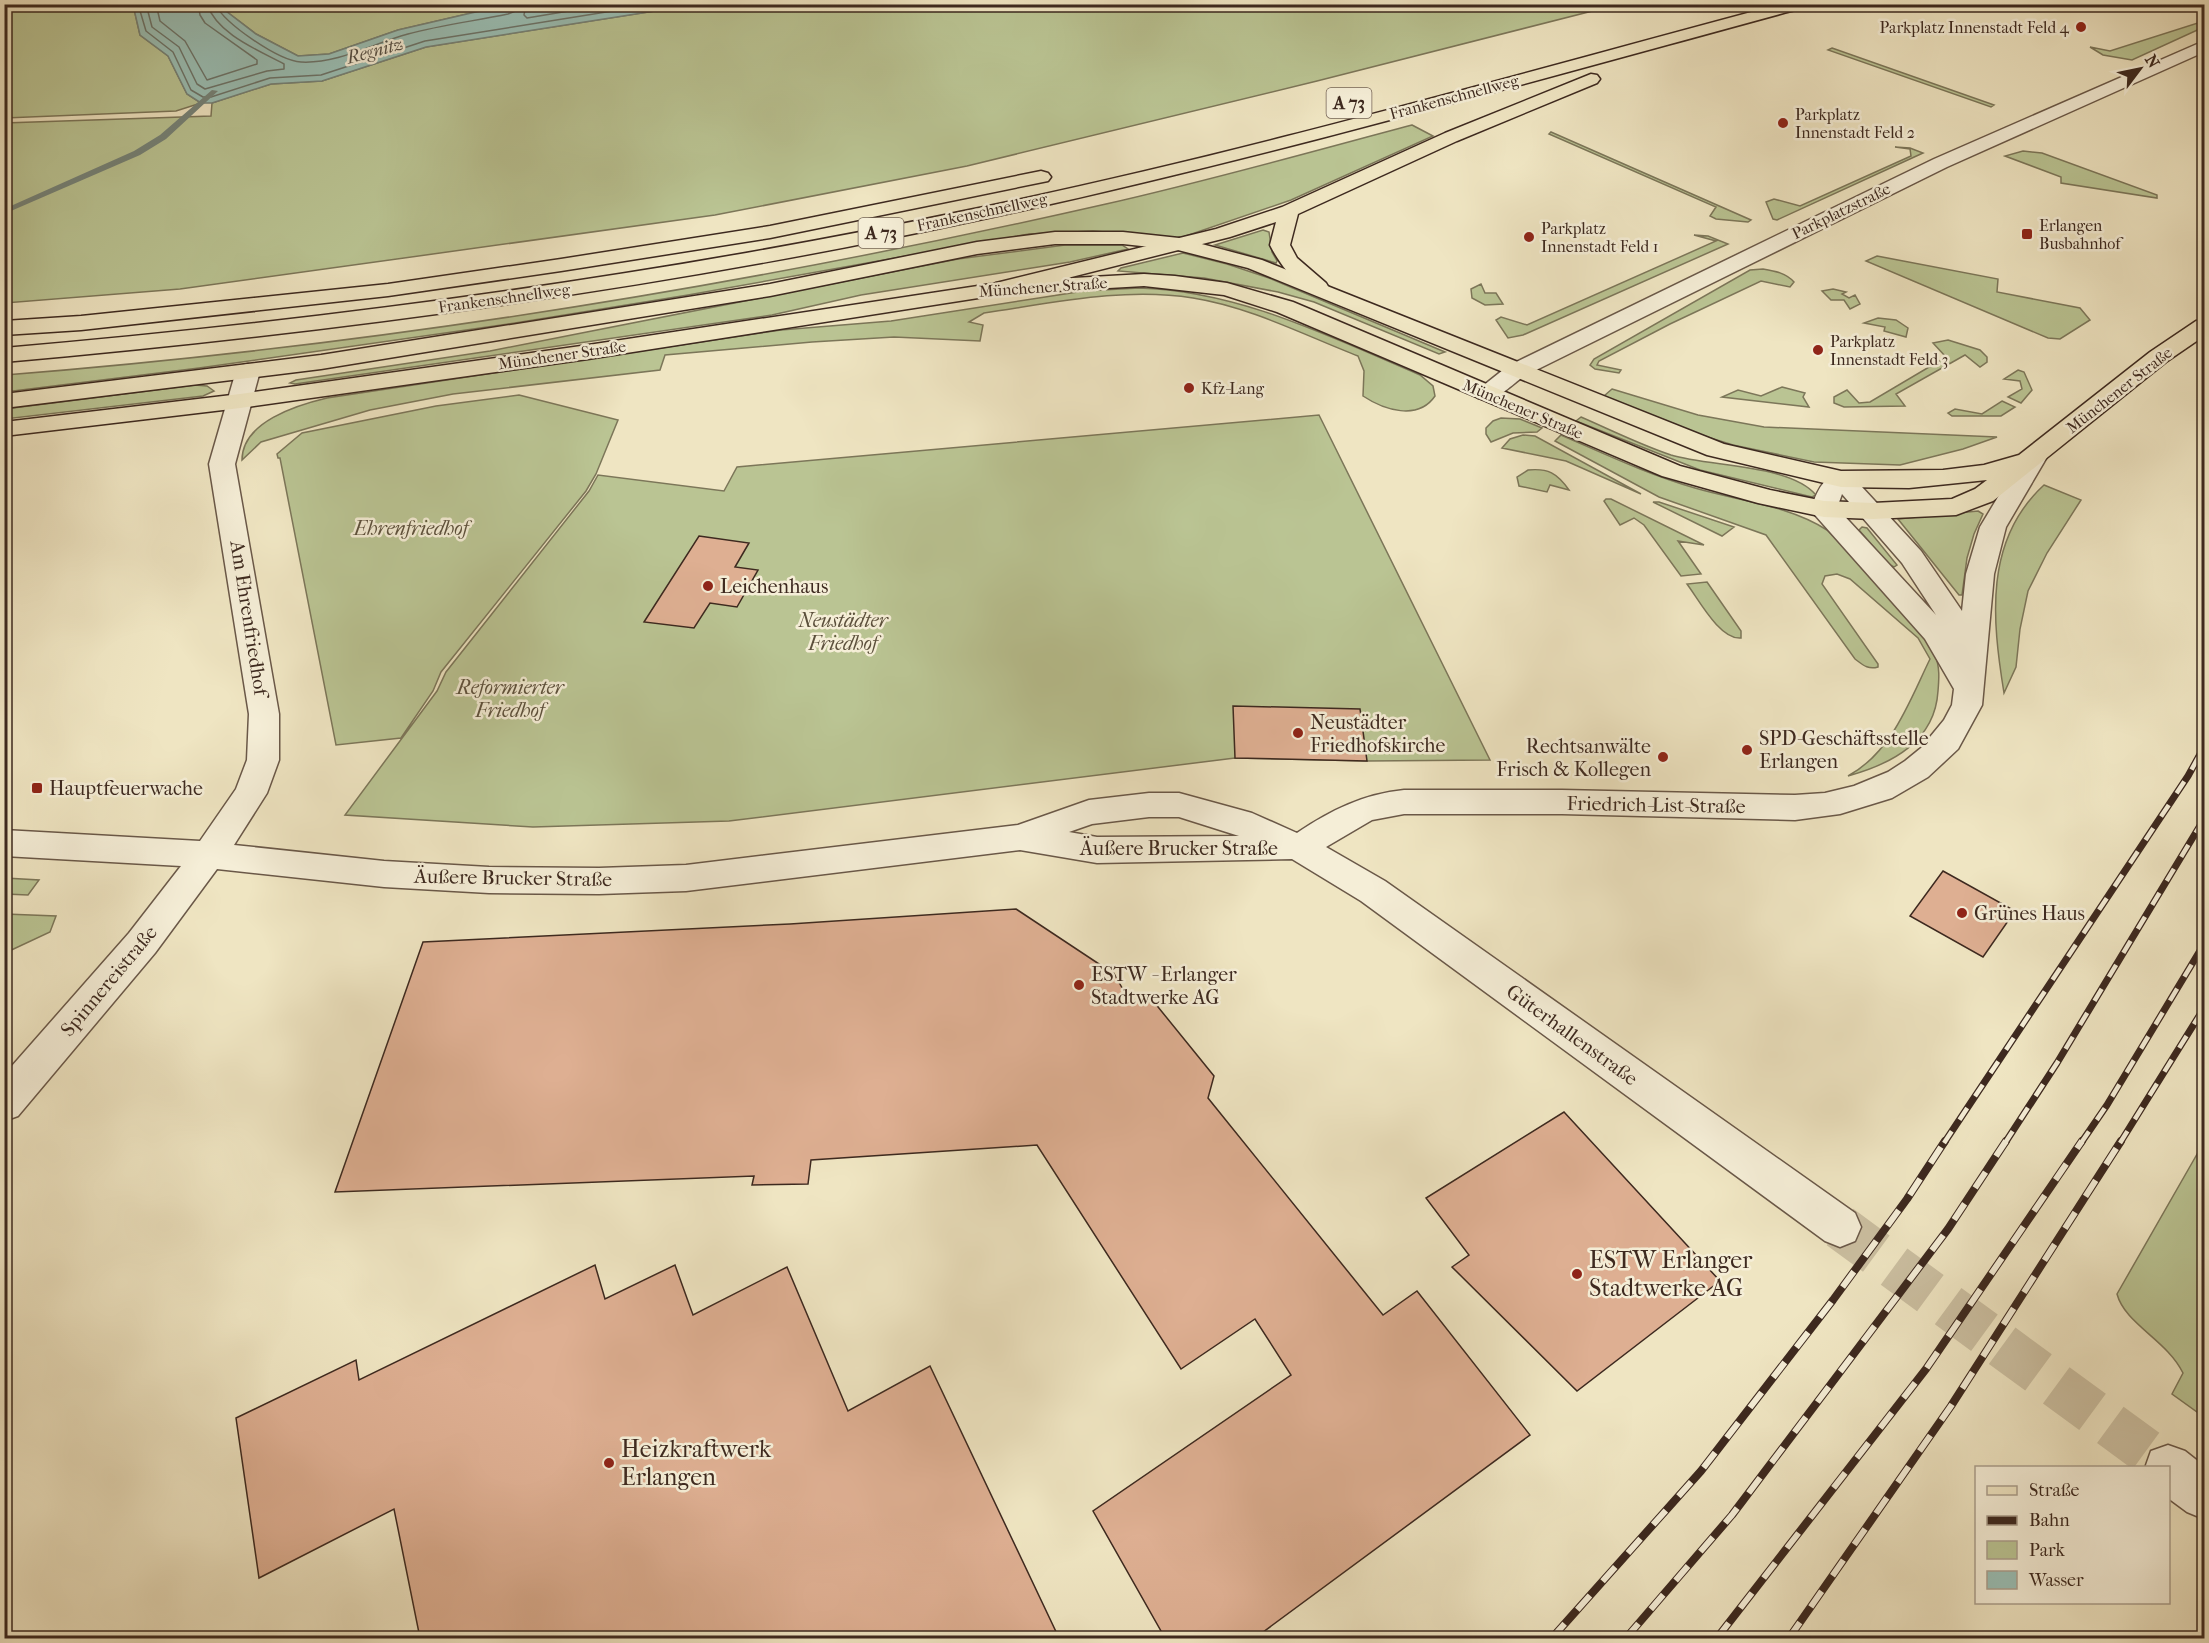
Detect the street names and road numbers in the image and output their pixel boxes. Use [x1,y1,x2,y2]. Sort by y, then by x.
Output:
street label: Frankenschnellweg [1387,71,1521,123]
road number: A 73 [1326,88,1372,118]
street label: Parkplatzstraße [1789,179,1894,243]
street label: Frankenschnellweg [915,189,1049,235]
road number: A 73 [858,218,904,248]
street label: Münchener Straße [978,273,1108,301]
street label: Frankenschnellweg [437,279,572,317]
street label: Münchener Straße [497,337,627,373]
street label: Münchener Straße [2062,343,2176,437]
street label: Münchener Straße [1460,375,1586,443]
street label: Am Ehrenfriedhof [225,538,273,701]
street label: Friedrich-List-Straße [1566,792,1746,818]
street label: Äußere Brucker Straße [1079,836,1278,860]
street label: Äußere Brucker Straße [413,864,612,891]
street label: Spinnereistraße [56,921,162,1041]
street label: Güterhallenstraße [1502,980,1642,1090]

